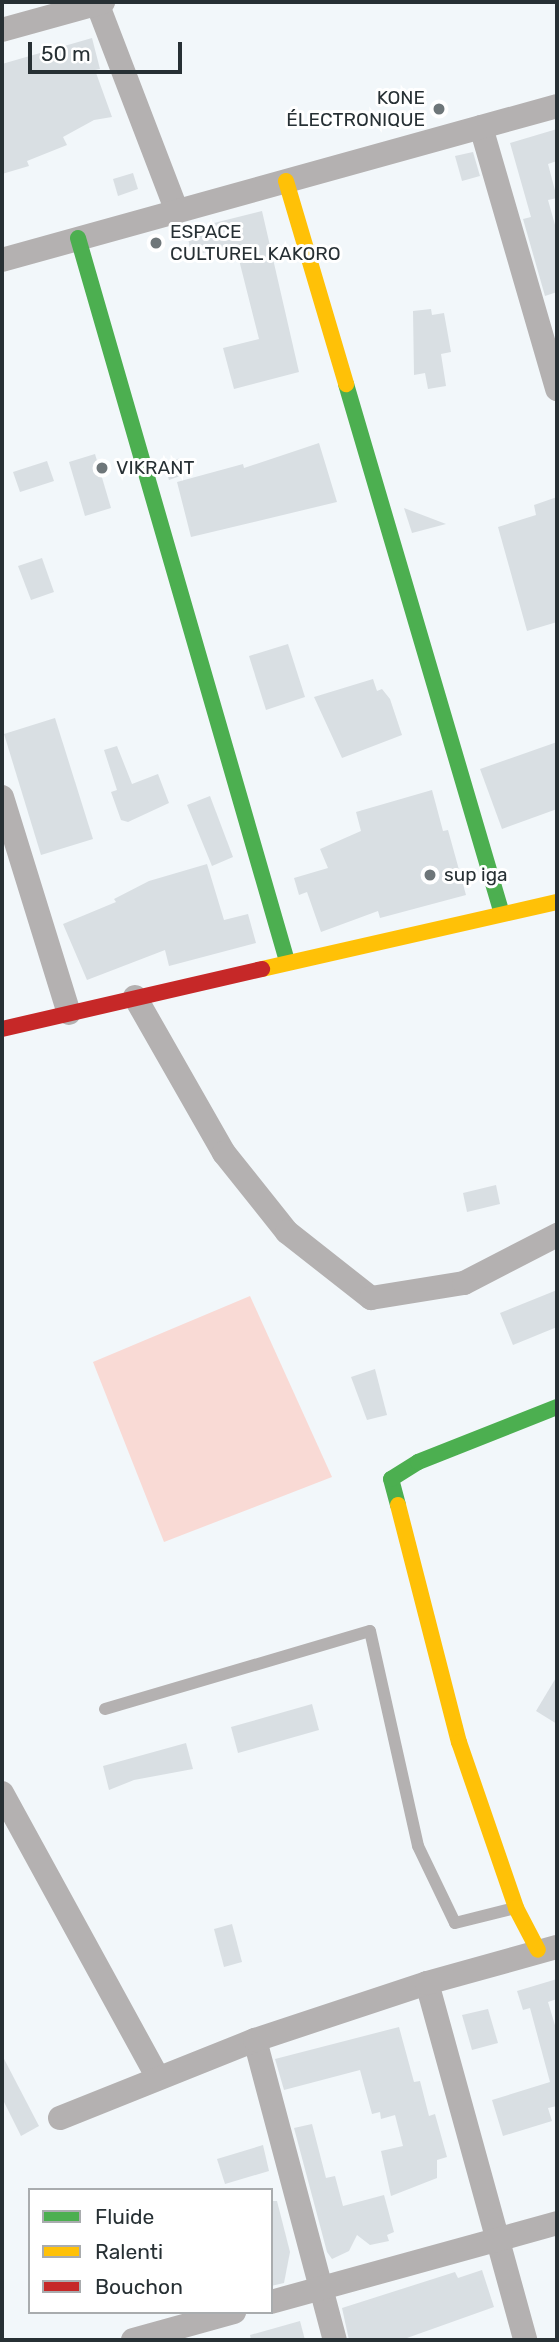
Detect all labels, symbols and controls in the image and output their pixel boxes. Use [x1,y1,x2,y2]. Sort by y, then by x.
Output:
scale bar [32,28,186,72]
text: 50 m [41,41,91,66]
place label: KONE ÉLECTRONIQUE [286,87,425,131]
marker: KONE ÉLECTRONIQUE [431,101,447,117]
place label: ESPACE CULTUREL KAKORO [170,221,341,265]
marker: ESPACE CULTUREL KAKORO [148,235,164,251]
place label: VIKRANT [116,457,194,479]
marker: VIKRANT [94,460,110,476]
place label: sup iga [444,864,508,886]
marker: sup iga [422,867,438,883]
legend [28,2188,273,2314]
text: Fluide [95,2204,154,2229]
text: Ralenti [95,2239,163,2264]
text: Bouchon [95,2274,183,2299]

